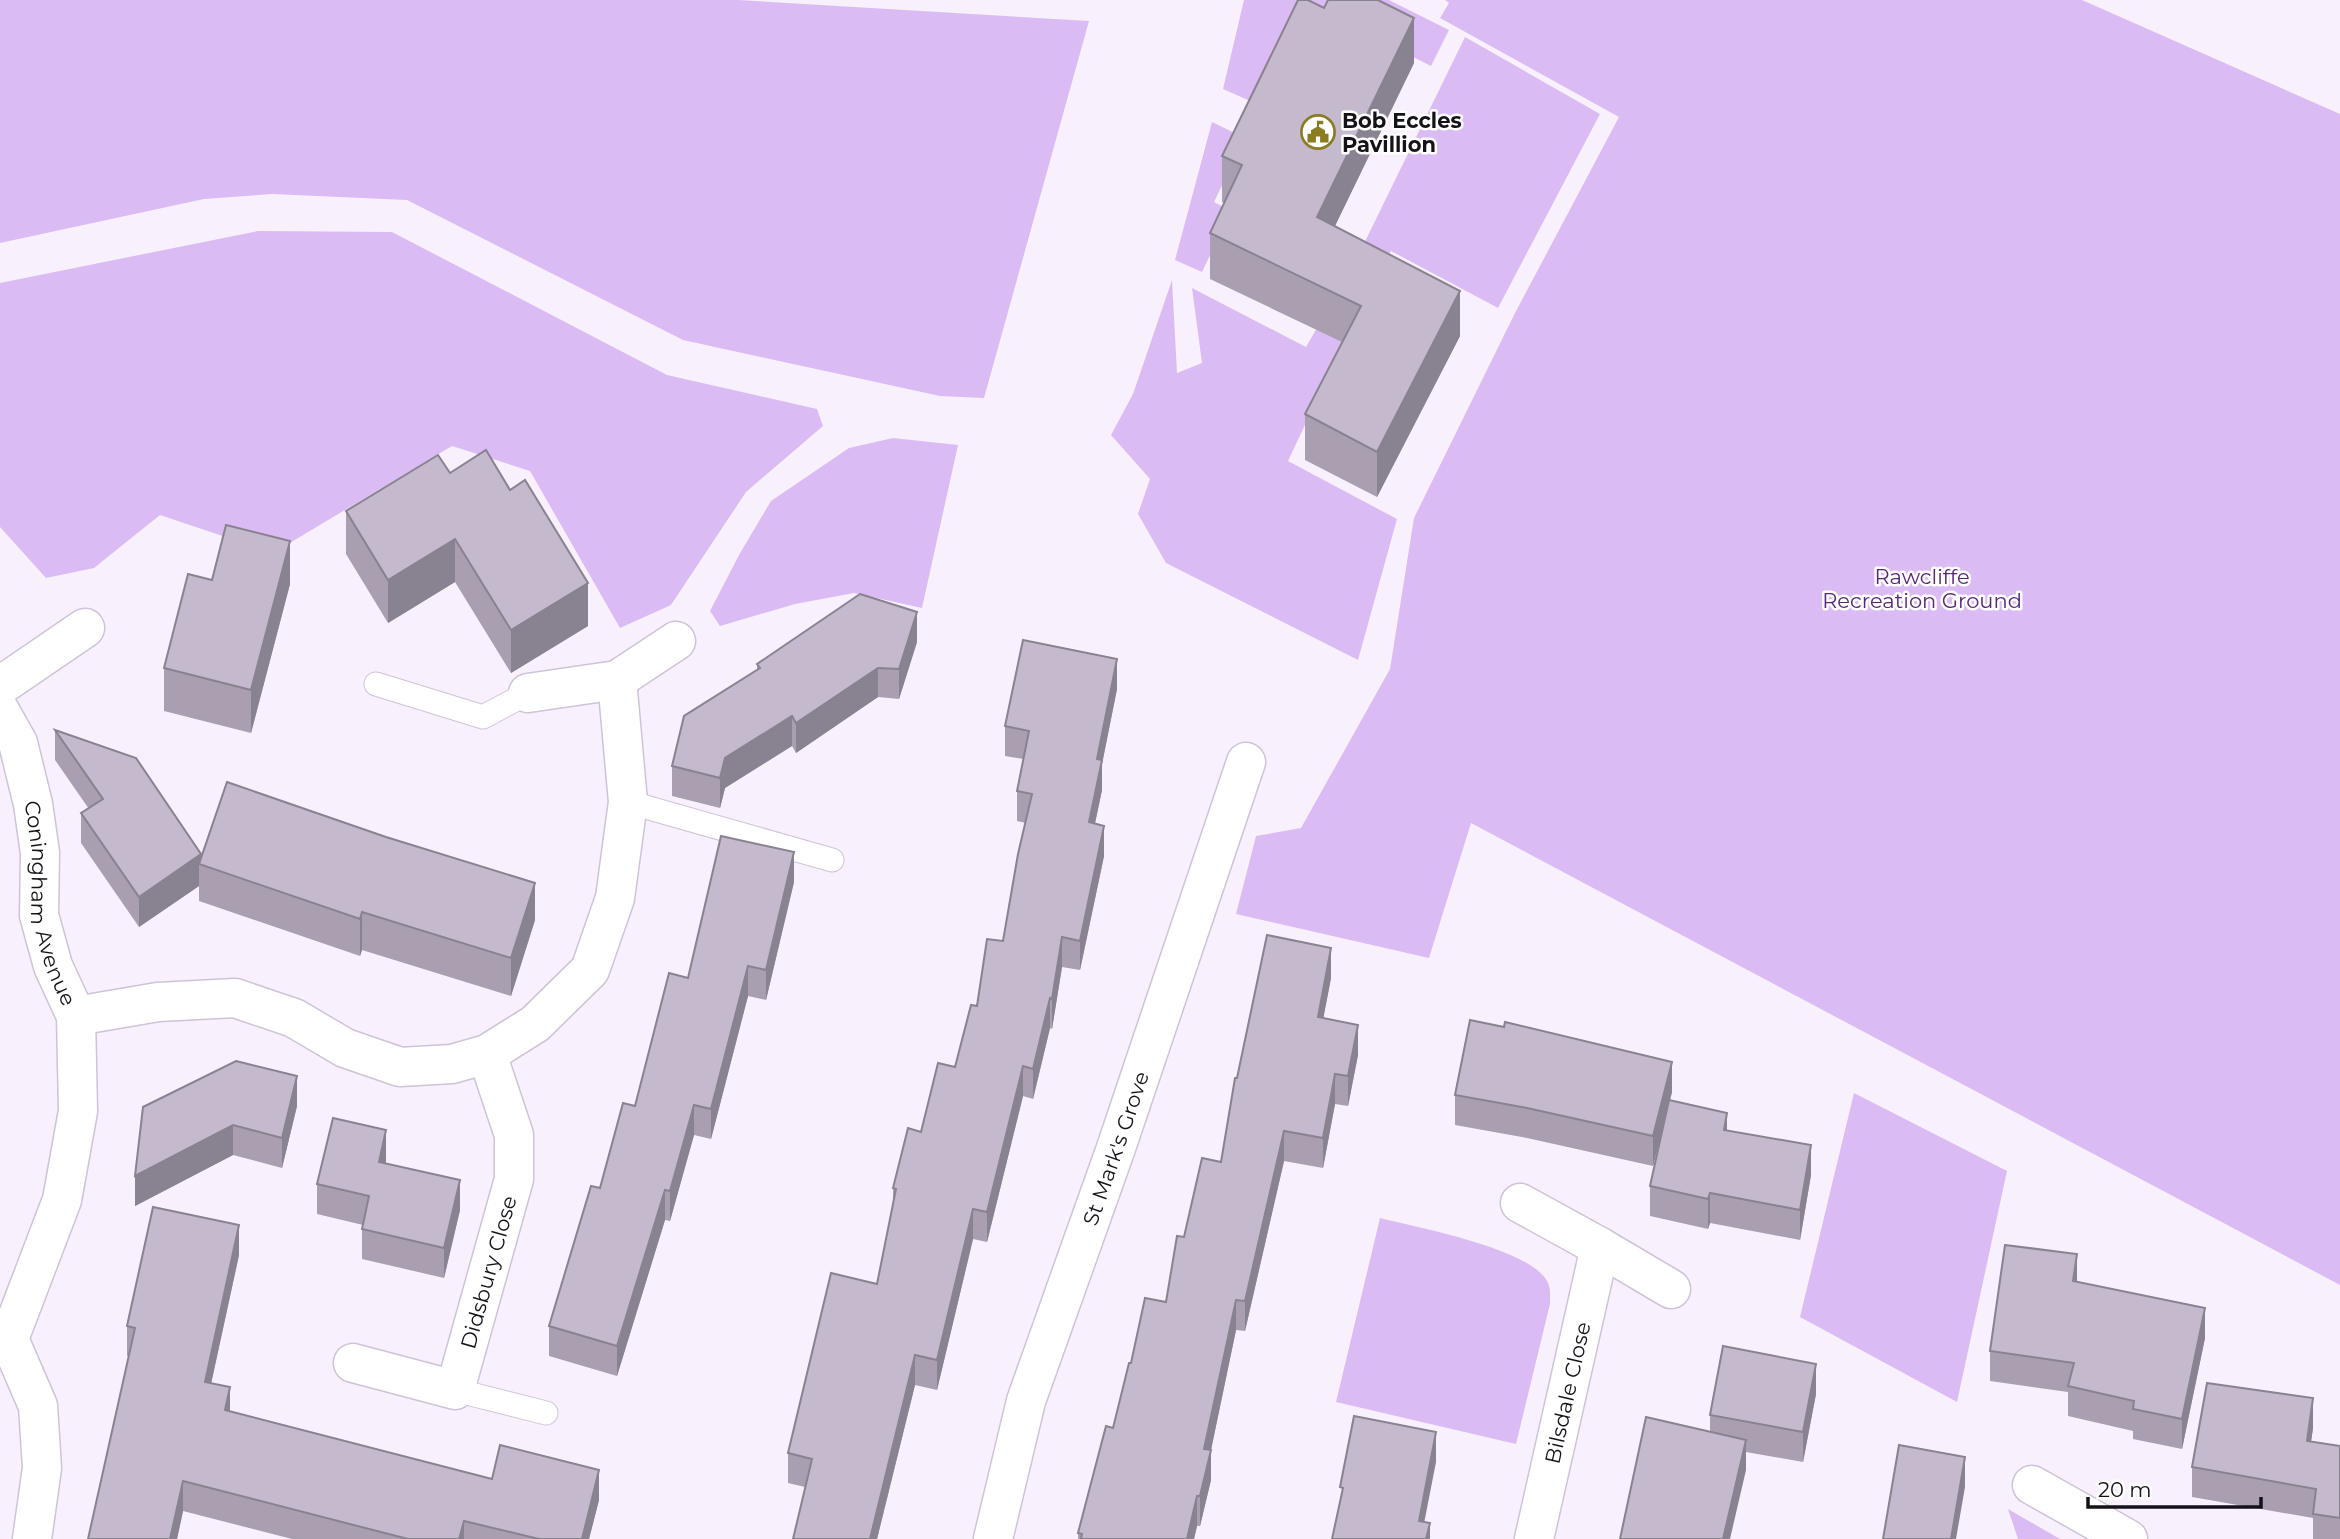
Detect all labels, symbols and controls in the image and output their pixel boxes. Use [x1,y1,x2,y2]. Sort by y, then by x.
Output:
place label: Bob Eccles Pavillion [1342,108,1462,157]
public building icon: Bob Eccles Pavillion [1299,113,1337,151]
park label: Rawcliffe Recreation Ground [1822,564,2022,613]
street label: Coningham Avenue [20,799,82,1009]
street label: St Mark's Grove [1077,1068,1153,1229]
street label: Didsbury Close [455,1193,521,1351]
street label: Bilsdale Close [1539,1319,1595,1466]
scale bar [2088,1466,2261,1510]
text: 20 m [2098,1477,2152,1502]

